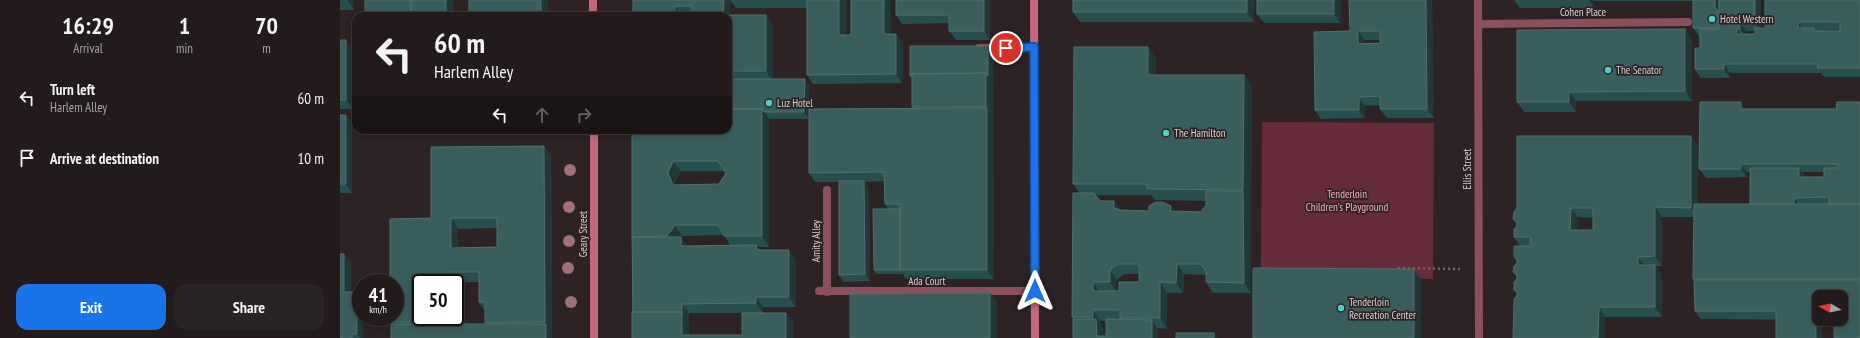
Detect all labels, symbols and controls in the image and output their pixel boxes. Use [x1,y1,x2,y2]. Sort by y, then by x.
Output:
street label: Cohen Place [1560,5,1607,19]
text: 16:29 [62,10,114,41]
text: 1 [179,10,190,41]
text: 70 [255,10,278,41]
place label: Hotel Western [1720,12,1774,26]
marker: Hotel Western [1707,14,1717,24]
text: 60 m [434,24,485,61]
icon: left [368,28,420,80]
pin [989,31,1023,65]
icon: arrive [995,37,1017,59]
text: Arrival [73,40,103,57]
text: min [176,40,193,57]
text: m [262,40,271,57]
text: Harlem Alley [434,60,513,83]
place label: The Senator [1616,63,1662,77]
marker: The Senator [1603,65,1613,75]
text: Turn left [50,80,95,99]
icon: left [16,87,38,109]
text: 60 m [298,89,324,108]
place label: Luz Hotel [777,96,813,110]
marker: Luz Hotel [764,98,774,108]
text: Harlem Alley [50,99,107,116]
icon: left [489,104,511,126]
icon: ahead [531,104,553,126]
icon: right [573,104,595,126]
place label: The Hamilton [1174,126,1226,140]
marker: The Hamilton [1161,128,1171,138]
icon: arrive [16,147,38,169]
street label: Ellis Street [1460,148,1474,190]
text: Arrive at destination [50,149,159,168]
text: 10 m [298,149,324,168]
park label: Tenderloin Children's Playground [1306,187,1388,214]
street label: Geary Street [576,211,590,257]
street label: Amity Alley [809,219,823,262]
position arrow [1014,270,1056,312]
speed limit sign: 50 [412,274,464,326]
street label: Ada Court [908,274,946,288]
text: 41 [368,282,388,308]
button: Exit [16,284,166,330]
button: Share [174,284,324,330]
north arrow [1812,290,1848,326]
map controls [1812,290,1848,326]
place label: Tenderloin Recreation Center [1349,295,1416,322]
text: km/h [369,303,387,316]
marker: Tenderloin Recreation Center [1336,303,1346,313]

